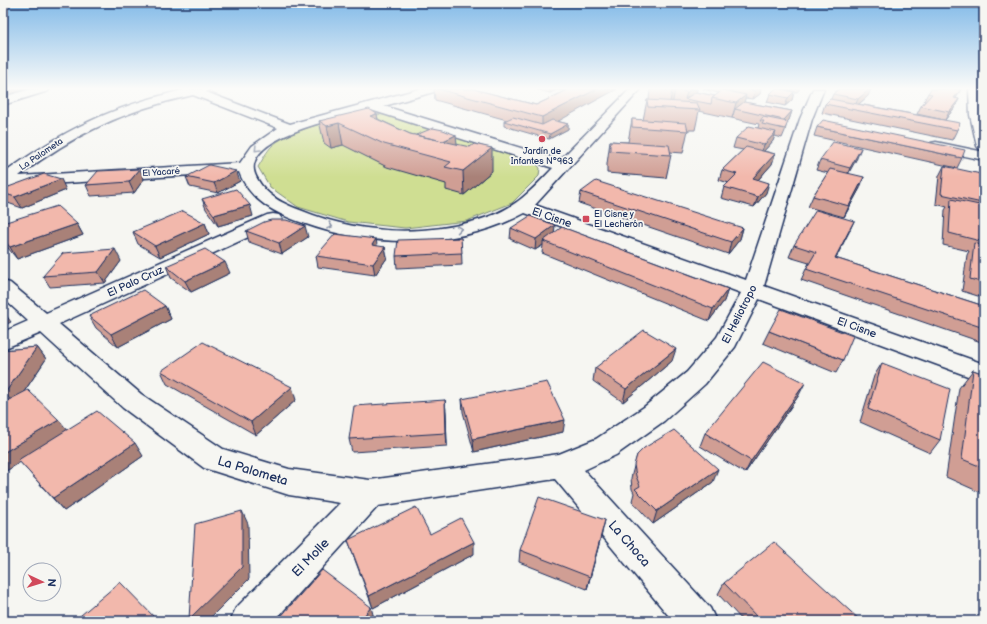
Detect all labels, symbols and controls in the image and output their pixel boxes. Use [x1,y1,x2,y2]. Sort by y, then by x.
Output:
marker: Jardín de Infantes N°963 [537,134,547,144]
street label: La Palometa [17,136,65,173]
one-way arrow [254,144,262,152]
place label: Jardín de Infantes N°963 [511,146,574,167]
street label: El Yacaré [142,166,181,179]
street label: El Cisne [530,205,574,230]
place label: El Cisne y El Lecherón [594,209,643,230]
marker: El Cisne y El Lecherón [581,214,591,224]
one-way arrow [327,221,334,230]
one-way arrow [456,225,462,234]
street label: El Palo Cruz [105,263,166,300]
street label: El Heliotropo [719,283,760,346]
street label: El Cisne [835,314,879,341]
street label: La Palometa [216,453,290,489]
street label: La Choca [605,517,654,570]
street label: El Molle [289,535,333,580]
north arrow [22,562,62,602]
text: N [45,578,58,587]

